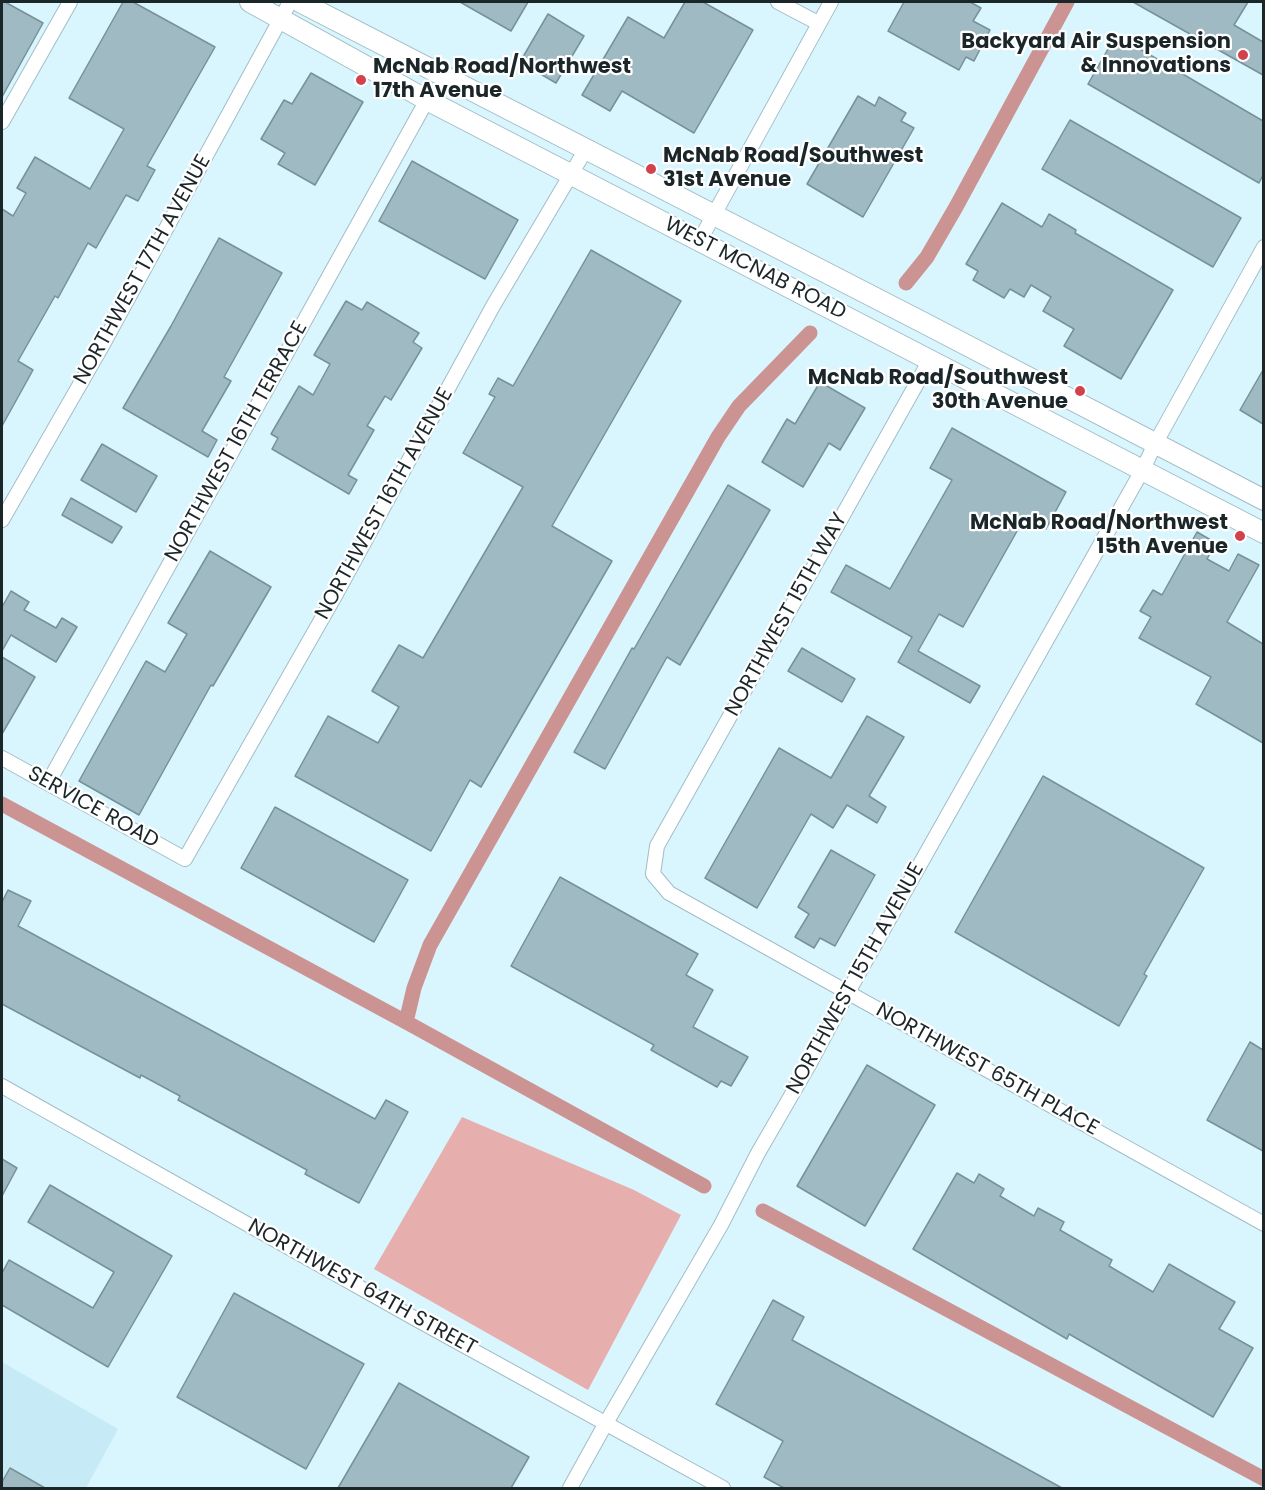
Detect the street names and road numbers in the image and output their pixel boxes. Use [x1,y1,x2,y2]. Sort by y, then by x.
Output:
street label: NORTHWEST 17TH AVENUE [69,151,217,389]
street label: WEST MCNAB ROAD [660,212,850,326]
street label: NORTHWEST 16TH TERRACE [160,317,314,567]
street label: NORTHWEST 16TH AVENUE [311,384,459,624]
street label: NORTHWEST 15TH WAY [721,509,853,721]
street label: SERVICE ROAD [23,762,163,854]
street label: NORTHWEST 15TH AVENUE [782,859,930,1099]
street label: NORTHWEST 65TH PLACE [871,998,1103,1142]
street label: NORTHWEST 64TH STREET [243,1214,481,1362]

